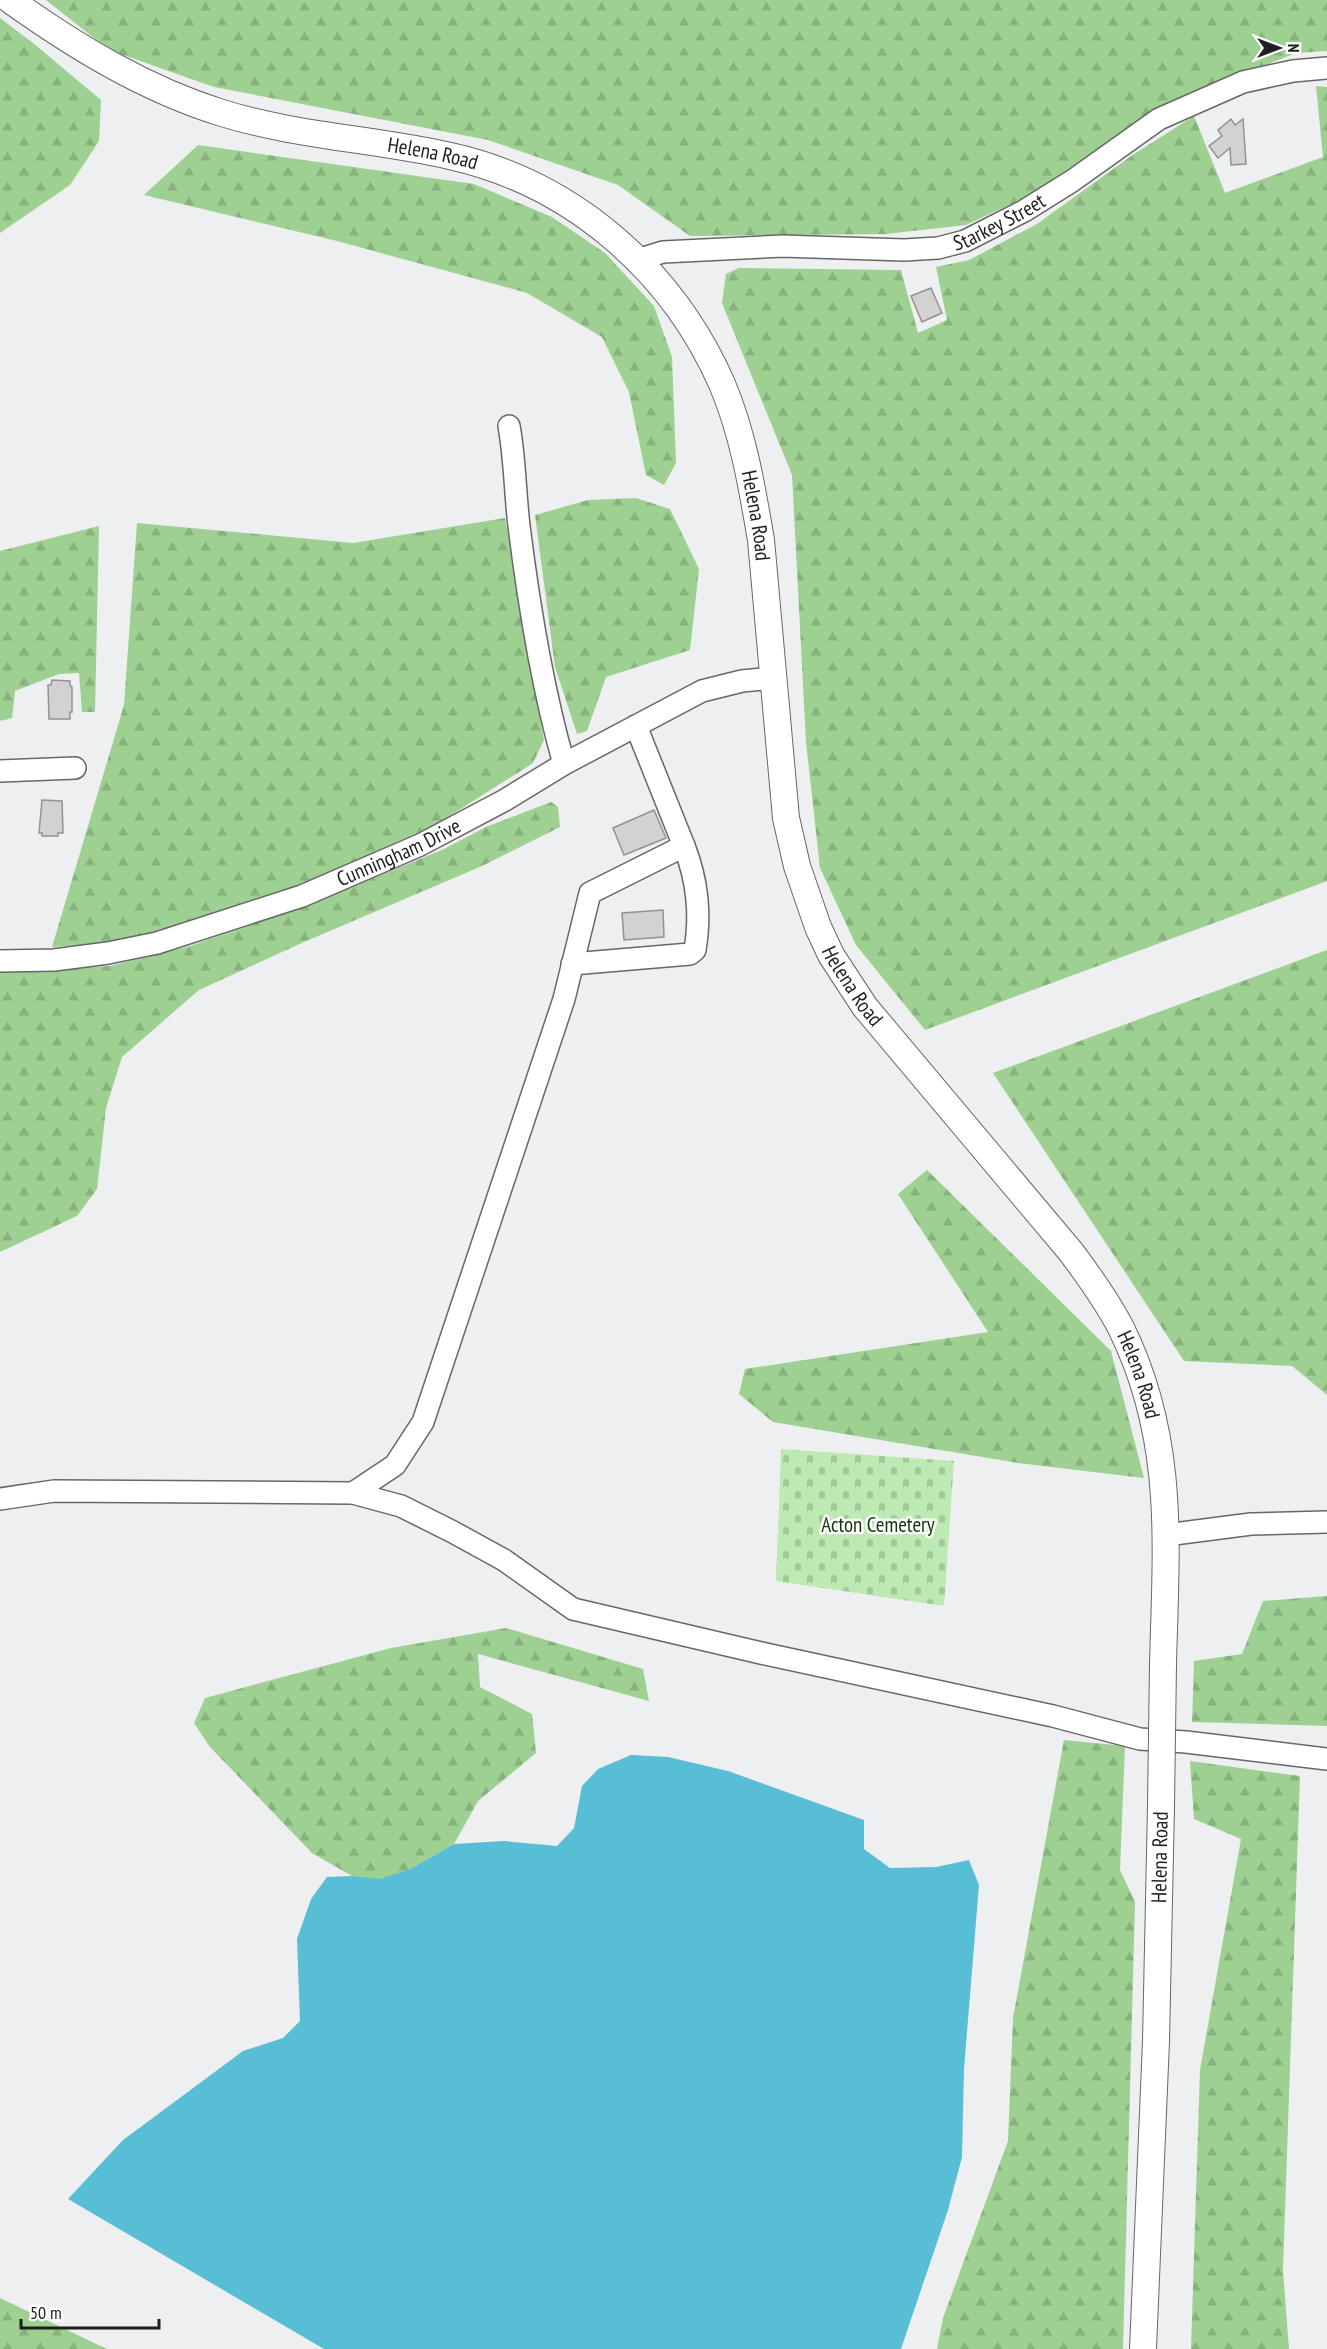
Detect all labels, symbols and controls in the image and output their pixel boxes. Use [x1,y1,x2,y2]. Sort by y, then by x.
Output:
north arrow [1249,18,1309,78]
text: N [1284,44,1304,52]
street label: Helena Road [386,131,481,176]
street label: Starkey Street [950,187,1050,257]
street label: Helena Road [736,468,777,562]
street label: Cunningham Drive [332,812,465,892]
street label: Helena Road [816,942,889,1031]
street label: Helena Road [1111,1326,1167,1421]
park label: Acton Cemetery [821,1511,935,1538]
street label: Helena Road [1145,1811,1174,1903]
scale bar [21,2292,159,2330]
text: 50 m [30,2301,62,2324]

